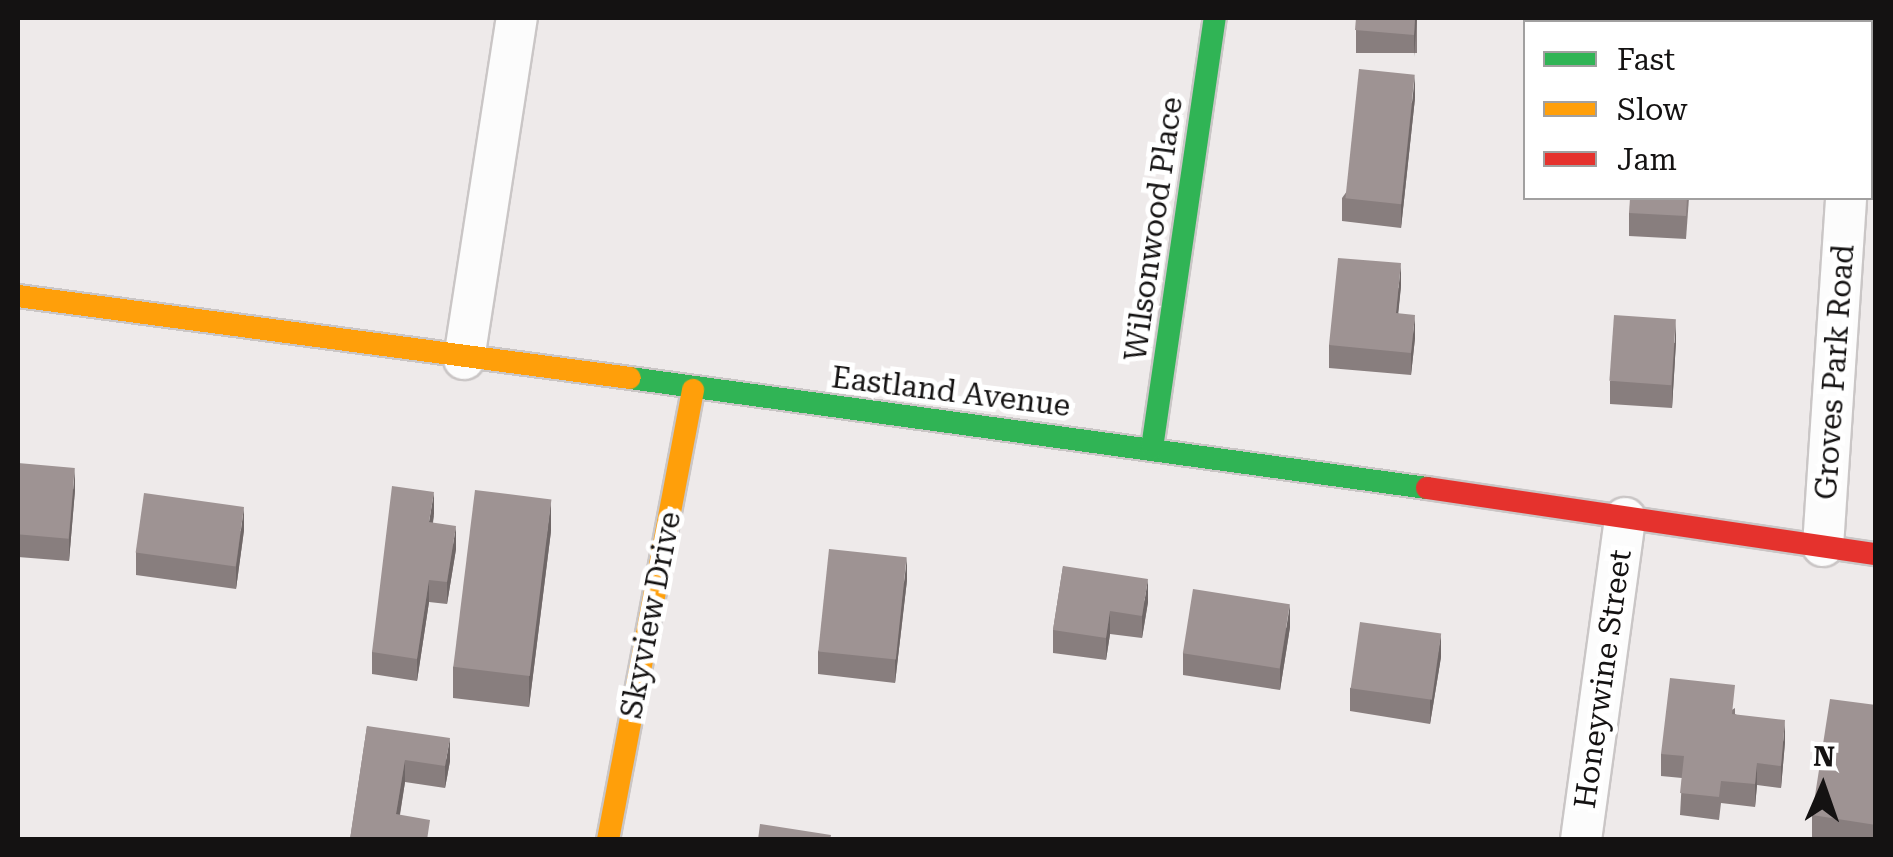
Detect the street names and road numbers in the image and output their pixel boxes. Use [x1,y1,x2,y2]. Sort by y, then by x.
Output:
street label: Wilsonwood Place [1118,95,1190,363]
street label: Groves Park Road [1808,243,1862,501]
street label: Eastland Avenue [830,359,1072,425]
street label: Skyview Drive [613,509,689,721]
street label: Honeywine Street [1567,547,1639,811]

